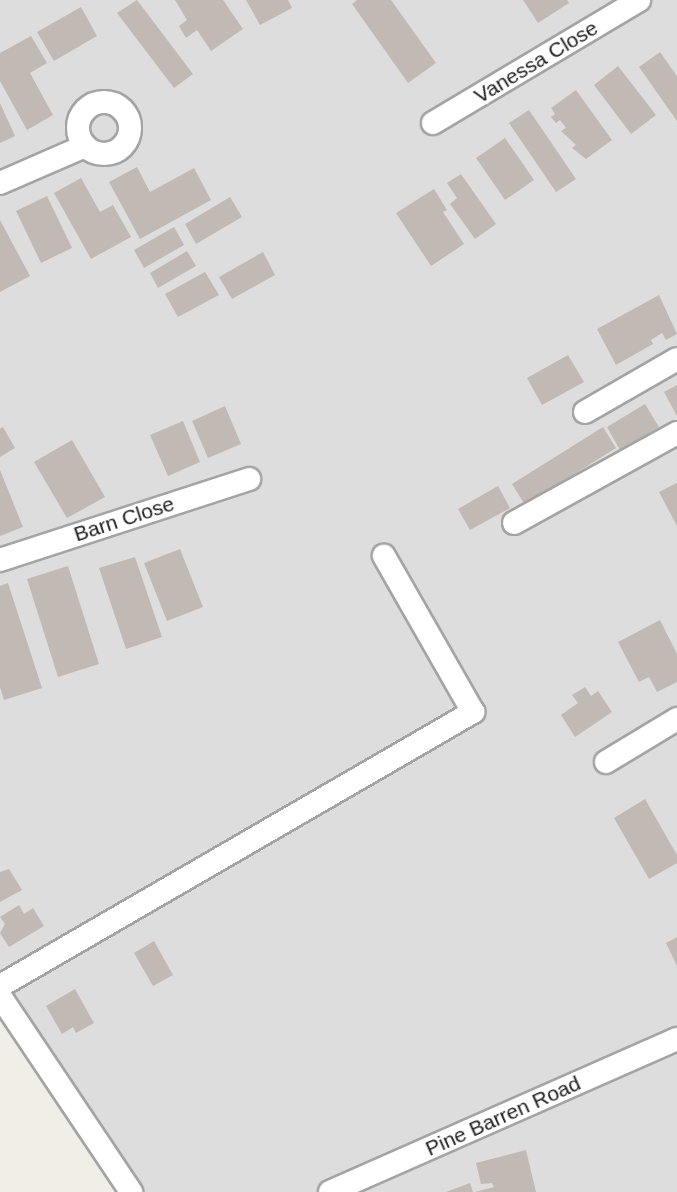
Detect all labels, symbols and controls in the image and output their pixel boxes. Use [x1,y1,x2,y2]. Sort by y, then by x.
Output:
street label: Vanessa Close [470,15,602,109]
street label: Barn Close [71,491,177,547]
street label: Pine Barren Road [422,1071,584,1161]

